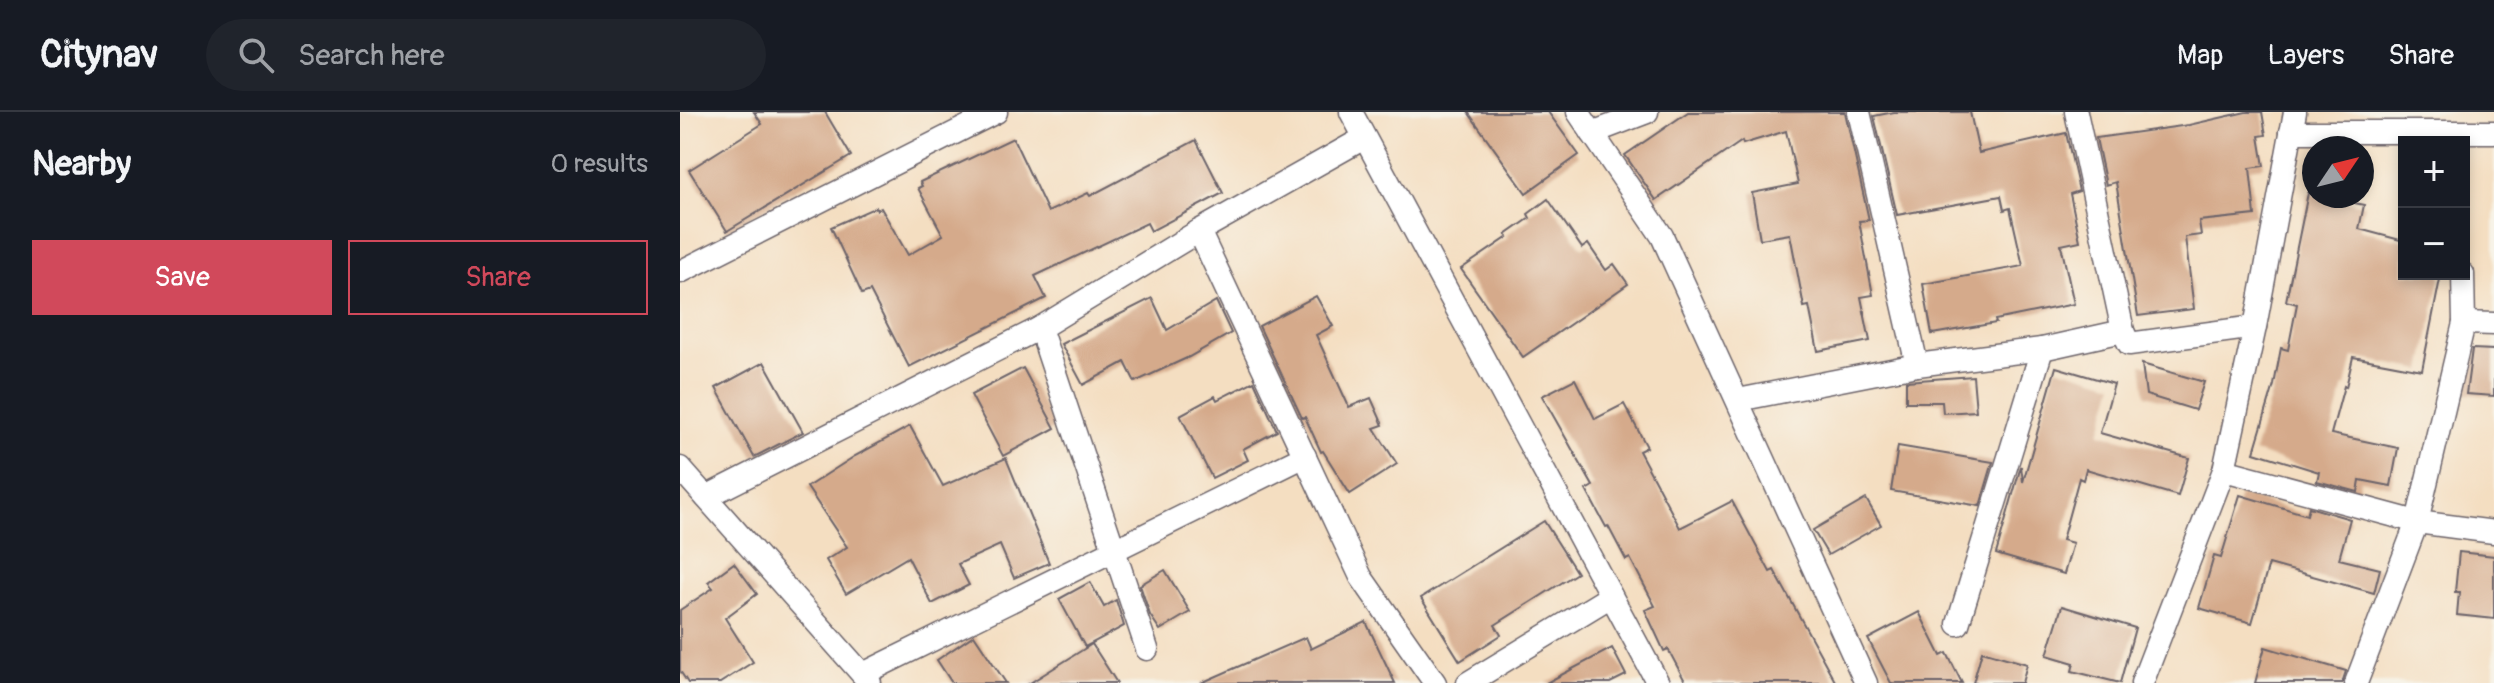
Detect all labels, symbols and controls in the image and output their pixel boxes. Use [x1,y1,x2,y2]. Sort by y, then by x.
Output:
search box [206,19,766,91]
text: Citynav [40,31,158,79]
icon: search [234,33,278,77]
text: Search here [298,37,445,74]
text: Map [2177,38,2223,73]
text: Layers [2267,38,2344,73]
text: Share [2388,38,2454,73]
north arrow [2302,136,2374,208]
map controls [2398,136,2470,280]
button: + [2398,136,2470,208]
text: Nearby [32,143,131,186]
text: 0 results [551,148,648,180]
button: − [2398,208,2470,280]
button: Save [32,240,332,315]
button: Share [348,240,648,315]

